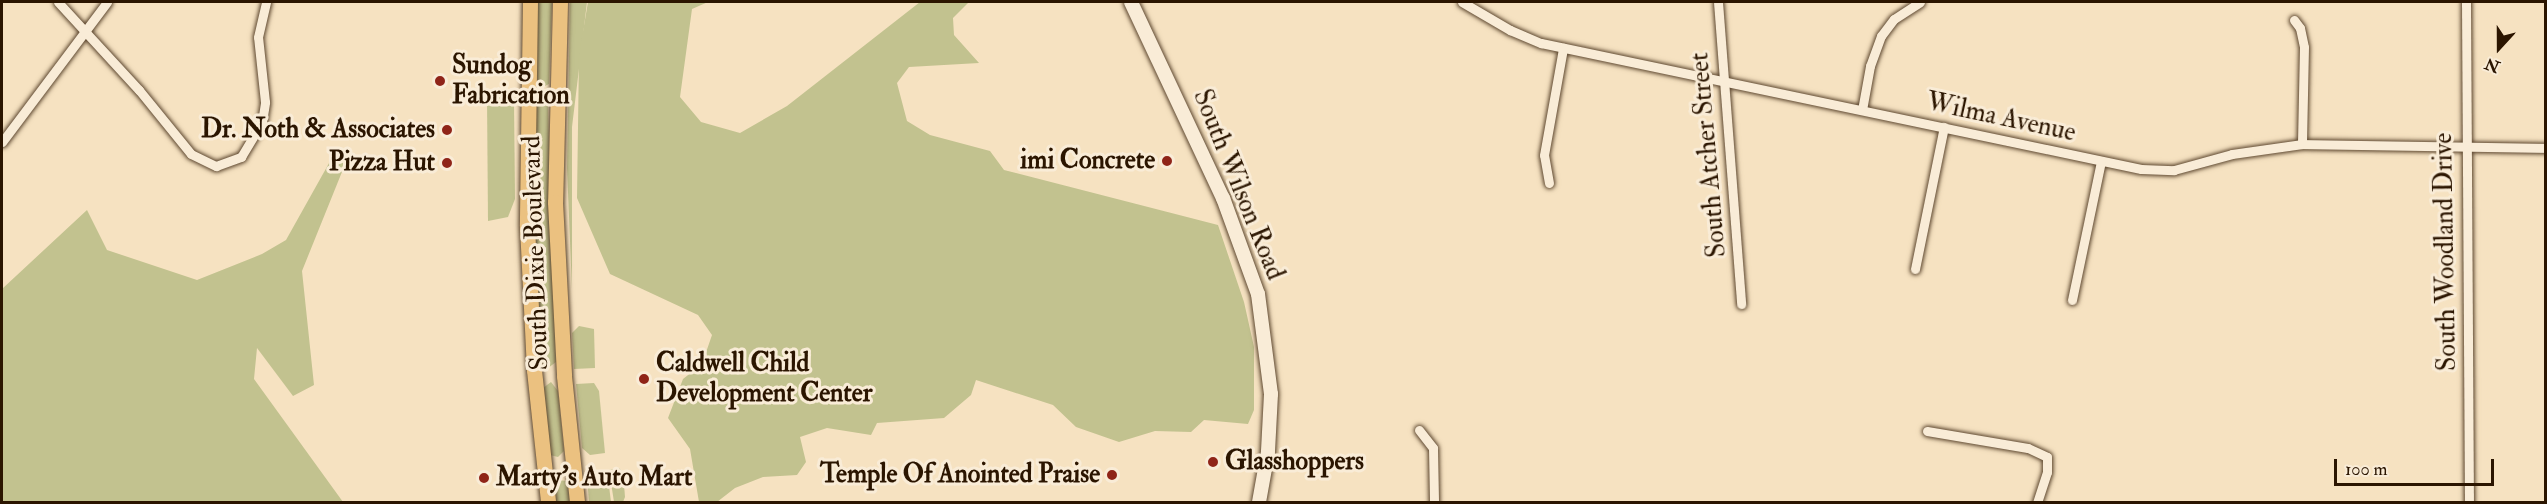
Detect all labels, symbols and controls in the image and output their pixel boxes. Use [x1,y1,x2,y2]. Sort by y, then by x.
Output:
north arrow [2469,18,2529,78]
place label: Sundog Fabrication [452,50,570,112]
street label: South Atcher Street [1685,51,1733,259]
text: N [2482,53,2503,77]
marker: Sundog Fabrication [433,74,447,88]
street label: South Wilson Road [1186,85,1290,285]
street label: Wilma Avenue [1924,87,2078,149]
place label: Dr. Noth & Associates [201,114,435,146]
marker: Dr. Noth & Associates [440,123,454,137]
street label: South Woodland Drive [2428,133,2464,371]
street label: South Dixie Boulevard [516,135,556,371]
place label: imi Concrete [1020,145,1155,177]
place label: Pizza Hut [329,147,435,179]
marker: imi Concrete [1160,154,1174,168]
marker: Pizza Hut [440,156,454,170]
place label: Caldwell Child Development Center [656,348,872,410]
marker: Caldwell Child Development Center [637,372,651,386]
place label: Glasshoppers [1225,446,1364,478]
scale bar [2337,447,2498,485]
marker: Glasshoppers [1206,455,1220,469]
text: 100 m [2345,458,2388,481]
place label: Temple Of Anointed Praise [820,459,1100,491]
place label: Marty's Auto Mart [496,462,692,494]
marker: Temple Of Anointed Praise [1105,468,1119,482]
marker: Marty's Auto Mart [477,471,491,485]

